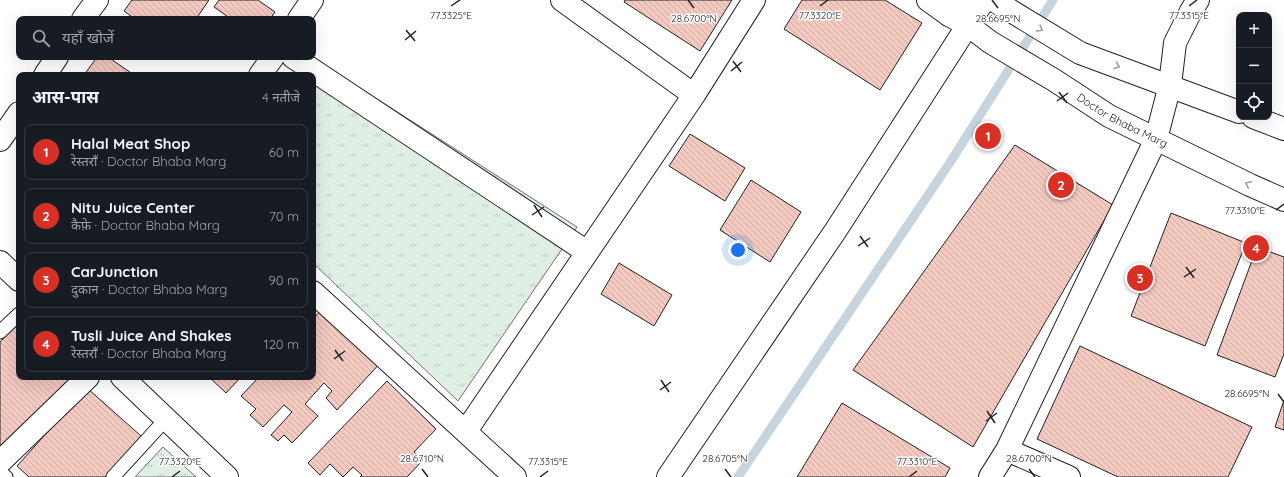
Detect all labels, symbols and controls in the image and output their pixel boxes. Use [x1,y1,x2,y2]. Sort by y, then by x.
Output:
text: 77.3325°E [430,9,472,22]
text: 77.3320°E [799,9,842,22]
text: 77.3315°E [1169,9,1209,22]
text: 28.6700°N [671,12,717,25]
text: 28.6695°N [975,12,1021,25]
map controls [1236,12,1272,120]
button: + [1236,12,1272,48]
search box [16,16,316,60]
one-way arrow [1036,25,1043,32]
icon: search [30,27,52,49]
text: यहाँ खोजें [62,28,114,47]
button: − [1236,48,1272,84]
one-way arrow [1113,61,1120,69]
button: locate [1236,84,1272,120]
text: आस-पास [32,86,99,107]
text: 4 नतीजे [262,89,300,105]
street label: Doctor Bhaba Marg [1074,90,1170,151]
pin: 1 [975,121,1001,151]
text: Halal Meat Shop [71,134,190,153]
text: 1 [43,144,49,160]
text: 60 m [269,144,299,160]
text: रेस्तराँ · Doctor Bhaba Marg [71,153,226,169]
pin: 2 [1048,170,1074,200]
one-way arrow [1245,181,1253,189]
text: Nitu Juice Center [71,198,195,217]
text: 77.3310°E [1225,204,1266,217]
text: 2 [42,208,50,224]
text: 70 m [269,208,299,224]
text: कैफ़े · Doctor Bhaba Marg [71,217,220,233]
pin: 4 [1243,233,1269,263]
your location [728,240,748,260]
text: CarJunction [71,262,158,281]
pin: 3 [1127,263,1153,293]
text: 3 [43,272,49,288]
text: 90 m [269,272,299,288]
text: दुकान · Doctor Bhaba Marg [71,281,227,297]
text: Tusli Juice And Shakes [71,326,232,345]
text: 4 [42,336,50,352]
text: 120 m [264,336,299,352]
text: रेस्तराँ · Doctor Bhaba Marg [71,345,226,361]
text: 28.6695°N [1224,387,1270,400]
text: 28.6710°N [400,452,444,465]
text: 28.6705°N [702,452,748,465]
text: 28.6700°N [1006,452,1052,465]
text: 77.3320°E [159,455,202,468]
text: 77.3315°E [528,455,568,468]
text: 77.3310°E [897,455,938,468]

